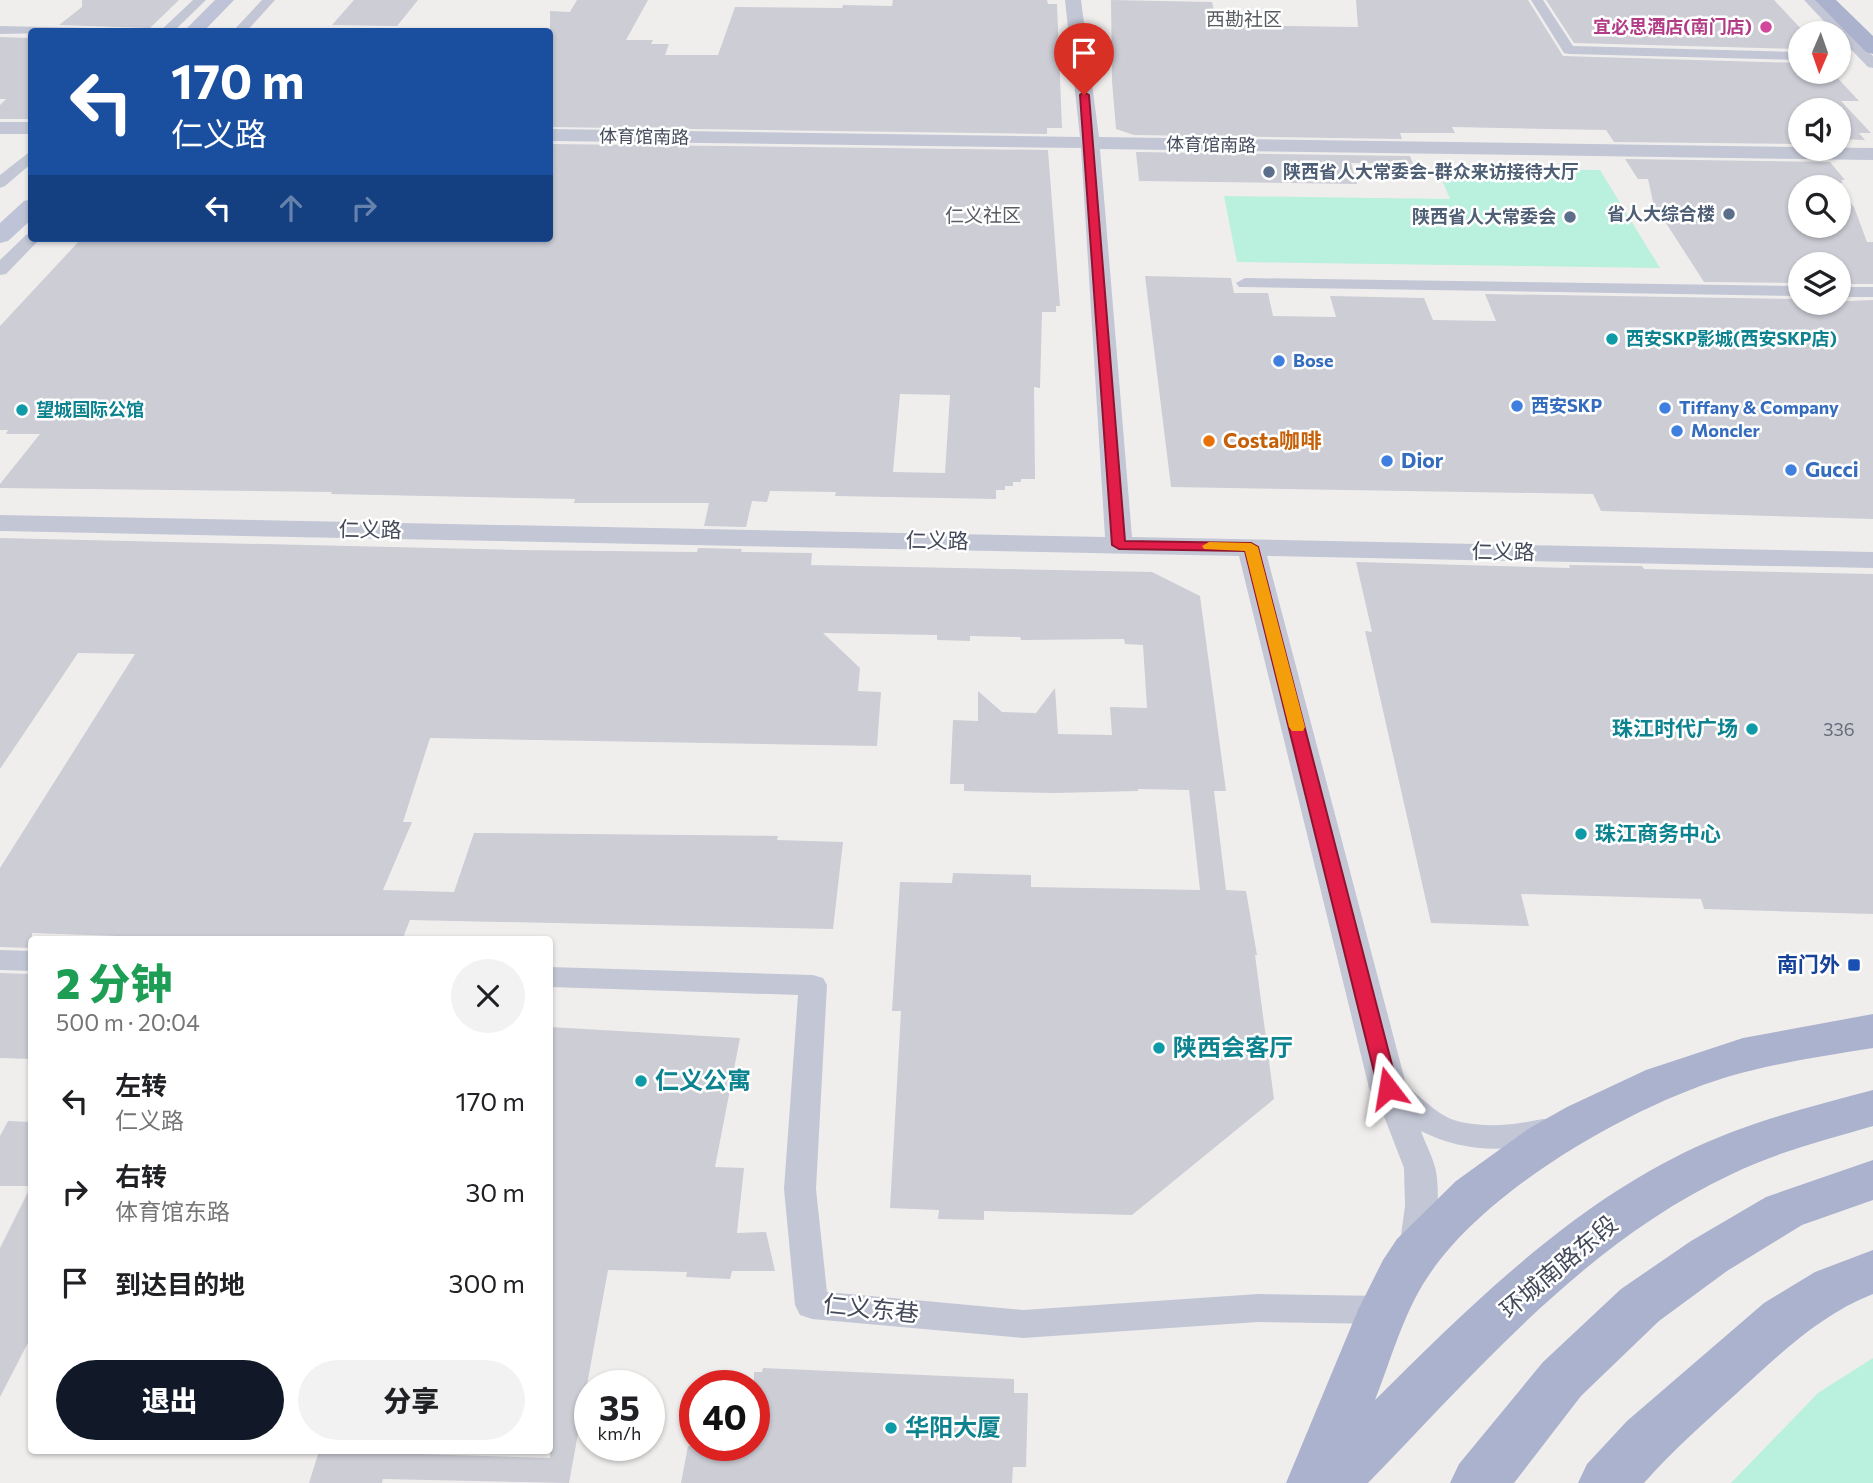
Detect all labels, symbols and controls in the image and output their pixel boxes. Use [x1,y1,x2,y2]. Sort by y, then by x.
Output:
district label: 西勘社区 [1206,7,1282,30]
place label: 宜必思酒店(南门店) [1593,15,1752,37]
marker: 宜必思酒店(南门店) [1758,19,1774,35]
north arrow [1788,21,1852,84]
map controls [1788,21,1851,315]
pin [1054,23,1114,95]
icon: arrive [1065,34,1103,72]
text: 170 m [171,49,304,109]
icon: left [56,56,147,147]
button: sound [1788,98,1851,161]
text: 仁义路 [171,113,267,153]
street label: 体育馆南路 [599,124,689,148]
street label: 体育馆南路 [1166,132,1256,156]
place label: 陕西省人大常委会-群众来访接待大厅 [1283,160,1579,182]
marker: 陕西省人大常委会-群众来访接待大厅 [1261,164,1277,180]
button: search [1788,175,1851,238]
icon: left [199,189,237,227]
icon: ahead [272,189,310,227]
icon: right [345,189,383,227]
place label: 省人大综合楼 [1607,202,1715,224]
district label: 仁义社区 [945,203,1021,226]
place label: 陕西省人大常委会 [1412,205,1556,227]
marker: 省人大综合楼 [1721,206,1737,222]
marker: 陕西省人大常委会 [1562,209,1578,225]
button: layers [1788,252,1851,315]
place label: 西安SKP影城(西安SKP店) [1626,327,1837,349]
marker: 西安SKP影城(西安SKP店) [1604,331,1620,347]
place label: Bose [1293,349,1333,371]
marker: Bose [1271,353,1287,369]
place label: 西安SKP [1531,394,1602,416]
place label: Tiffany & Company [1679,396,1839,418]
place label: 望城国际公馆 [36,398,144,420]
marker: 西安SKP [1509,398,1525,414]
marker: Tiffany & Company [1657,400,1673,416]
marker: 望城国际公馆 [14,402,30,418]
place label: Moncler [1691,419,1761,441]
marker: Moncler [1669,423,1685,439]
place label: Costa咖啡 [1223,427,1321,452]
marker: Costa咖啡 [1201,433,1217,449]
place label: Dior [1401,447,1444,472]
marker: Dior [1379,453,1395,469]
place label: Gucci [1805,456,1859,481]
marker: Gucci [1783,462,1799,478]
street label: 仁义路 [338,515,402,542]
street label: 仁义路 [905,526,969,553]
street label: 仁义路 [1471,537,1535,564]
place label: 珠江时代广场 [1612,715,1738,740]
house number: 336 [1823,718,1855,740]
marker: 珠江时代广场 [1744,721,1760,737]
place label: 珠江商务中心 [1595,820,1721,845]
marker: 珠江商务中心 [1573,826,1589,842]
place label: 南门外 [1777,951,1840,976]
text: 2 分钟 [56,956,172,1008]
marker: 南门外 [1846,957,1862,973]
button: close [451,959,525,1033]
text: 500 m · 20:04 [56,1008,200,1036]
place label: 陕西会客厅 [1173,1032,1293,1061]
marker: 陕西会客厅 [1151,1040,1167,1056]
position arrow [1351,1051,1425,1125]
place label: 仁义公寓 [655,1065,751,1094]
text: 左转 [115,1069,167,1100]
marker: 仁义公寓 [633,1073,649,1089]
icon: left [56,1082,94,1120]
text: 170 m [456,1085,525,1116]
text: 仁义路 [115,1106,184,1134]
text: 右转 [115,1160,167,1191]
icon: right [56,1173,94,1211]
text: 30 m [466,1176,525,1207]
text: 体育馆东路 [115,1197,230,1225]
street label: 环城南路东段 [1494,1208,1623,1323]
icon: arrive [56,1264,94,1302]
text: 300 m [449,1267,525,1298]
text: 到达目的地 [115,1268,245,1299]
street label: 仁义东巷 [822,1288,920,1327]
button: 退出 [56,1360,284,1440]
button: 分享 [298,1360,525,1440]
speed limit sign: 40 [679,1370,770,1461]
text: 35 [599,1385,640,1428]
place label: 华阳大厦 [905,1412,1001,1441]
marker: 华阳大厦 [883,1420,899,1436]
text: km/h [598,1422,641,1444]

